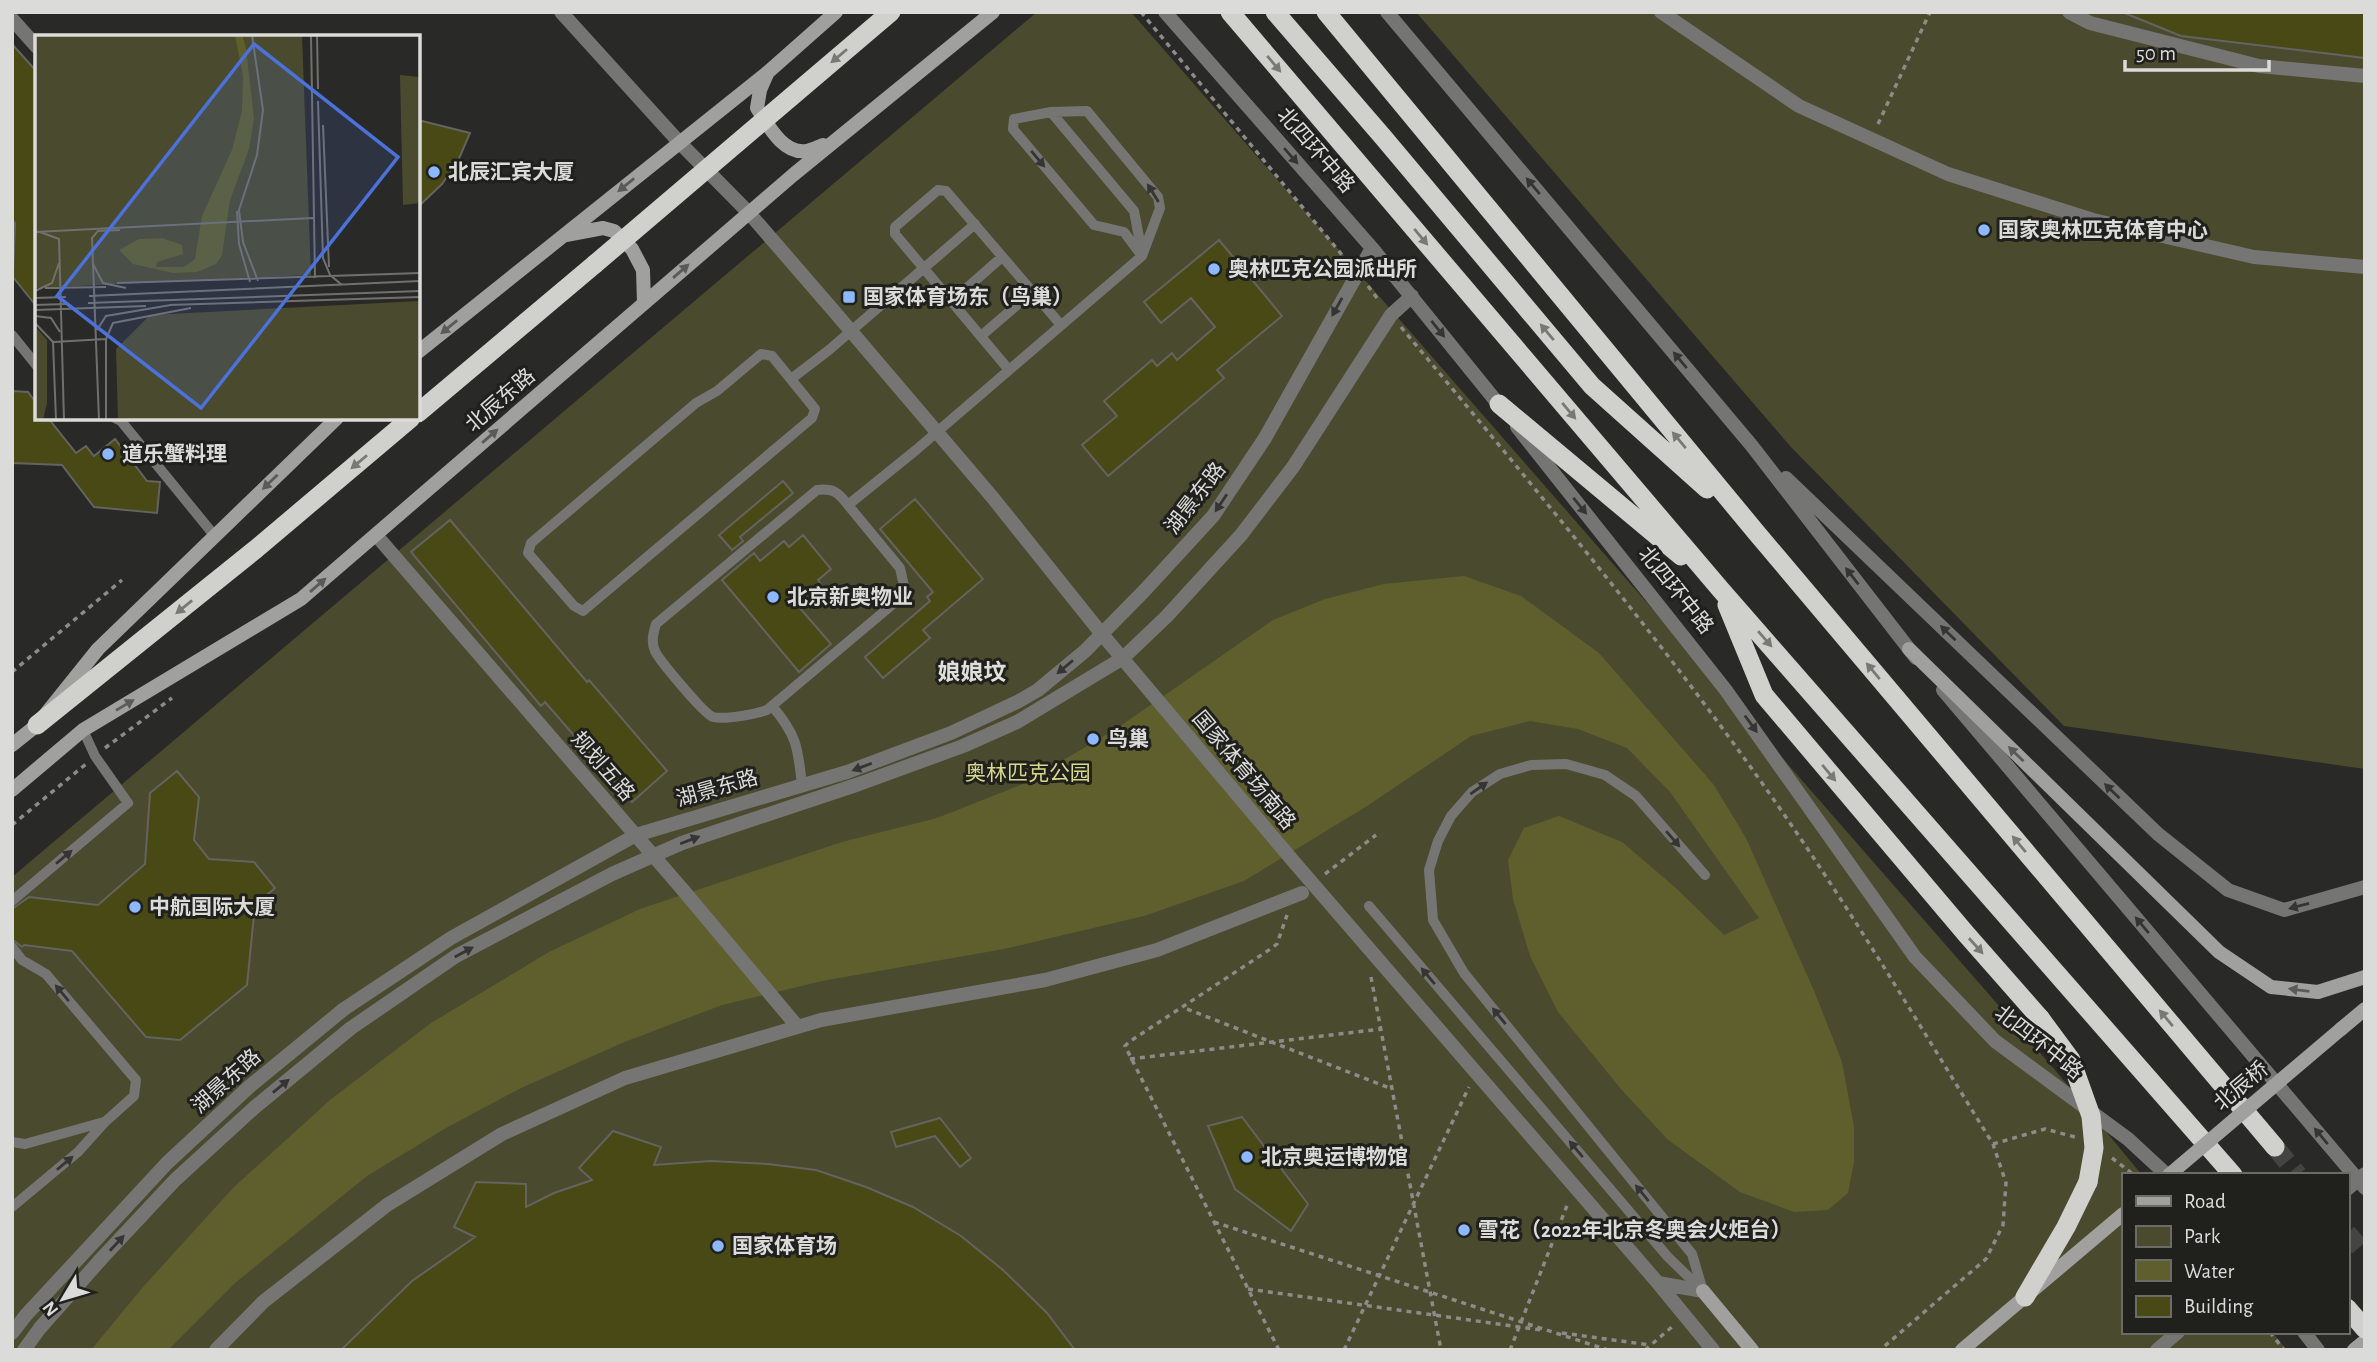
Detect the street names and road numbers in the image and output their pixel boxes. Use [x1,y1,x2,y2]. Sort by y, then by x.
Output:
street label: 北四环中路 [1273,103,1359,197]
street label: 北辰东路 [461,364,539,436]
street label: 湖景东路 [1160,458,1230,538]
street label: 北四环中路 [1634,542,1718,638]
street label: 国家体育场南路 [1188,707,1300,833]
street label: 规划五路 [567,727,639,805]
street label: 湖景东路 [674,766,760,810]
street label: 北四环中路 [1991,1001,2087,1083]
street label: 湖景东路 [187,1045,265,1117]
street label: 北辰桥 [2210,1057,2272,1115]

